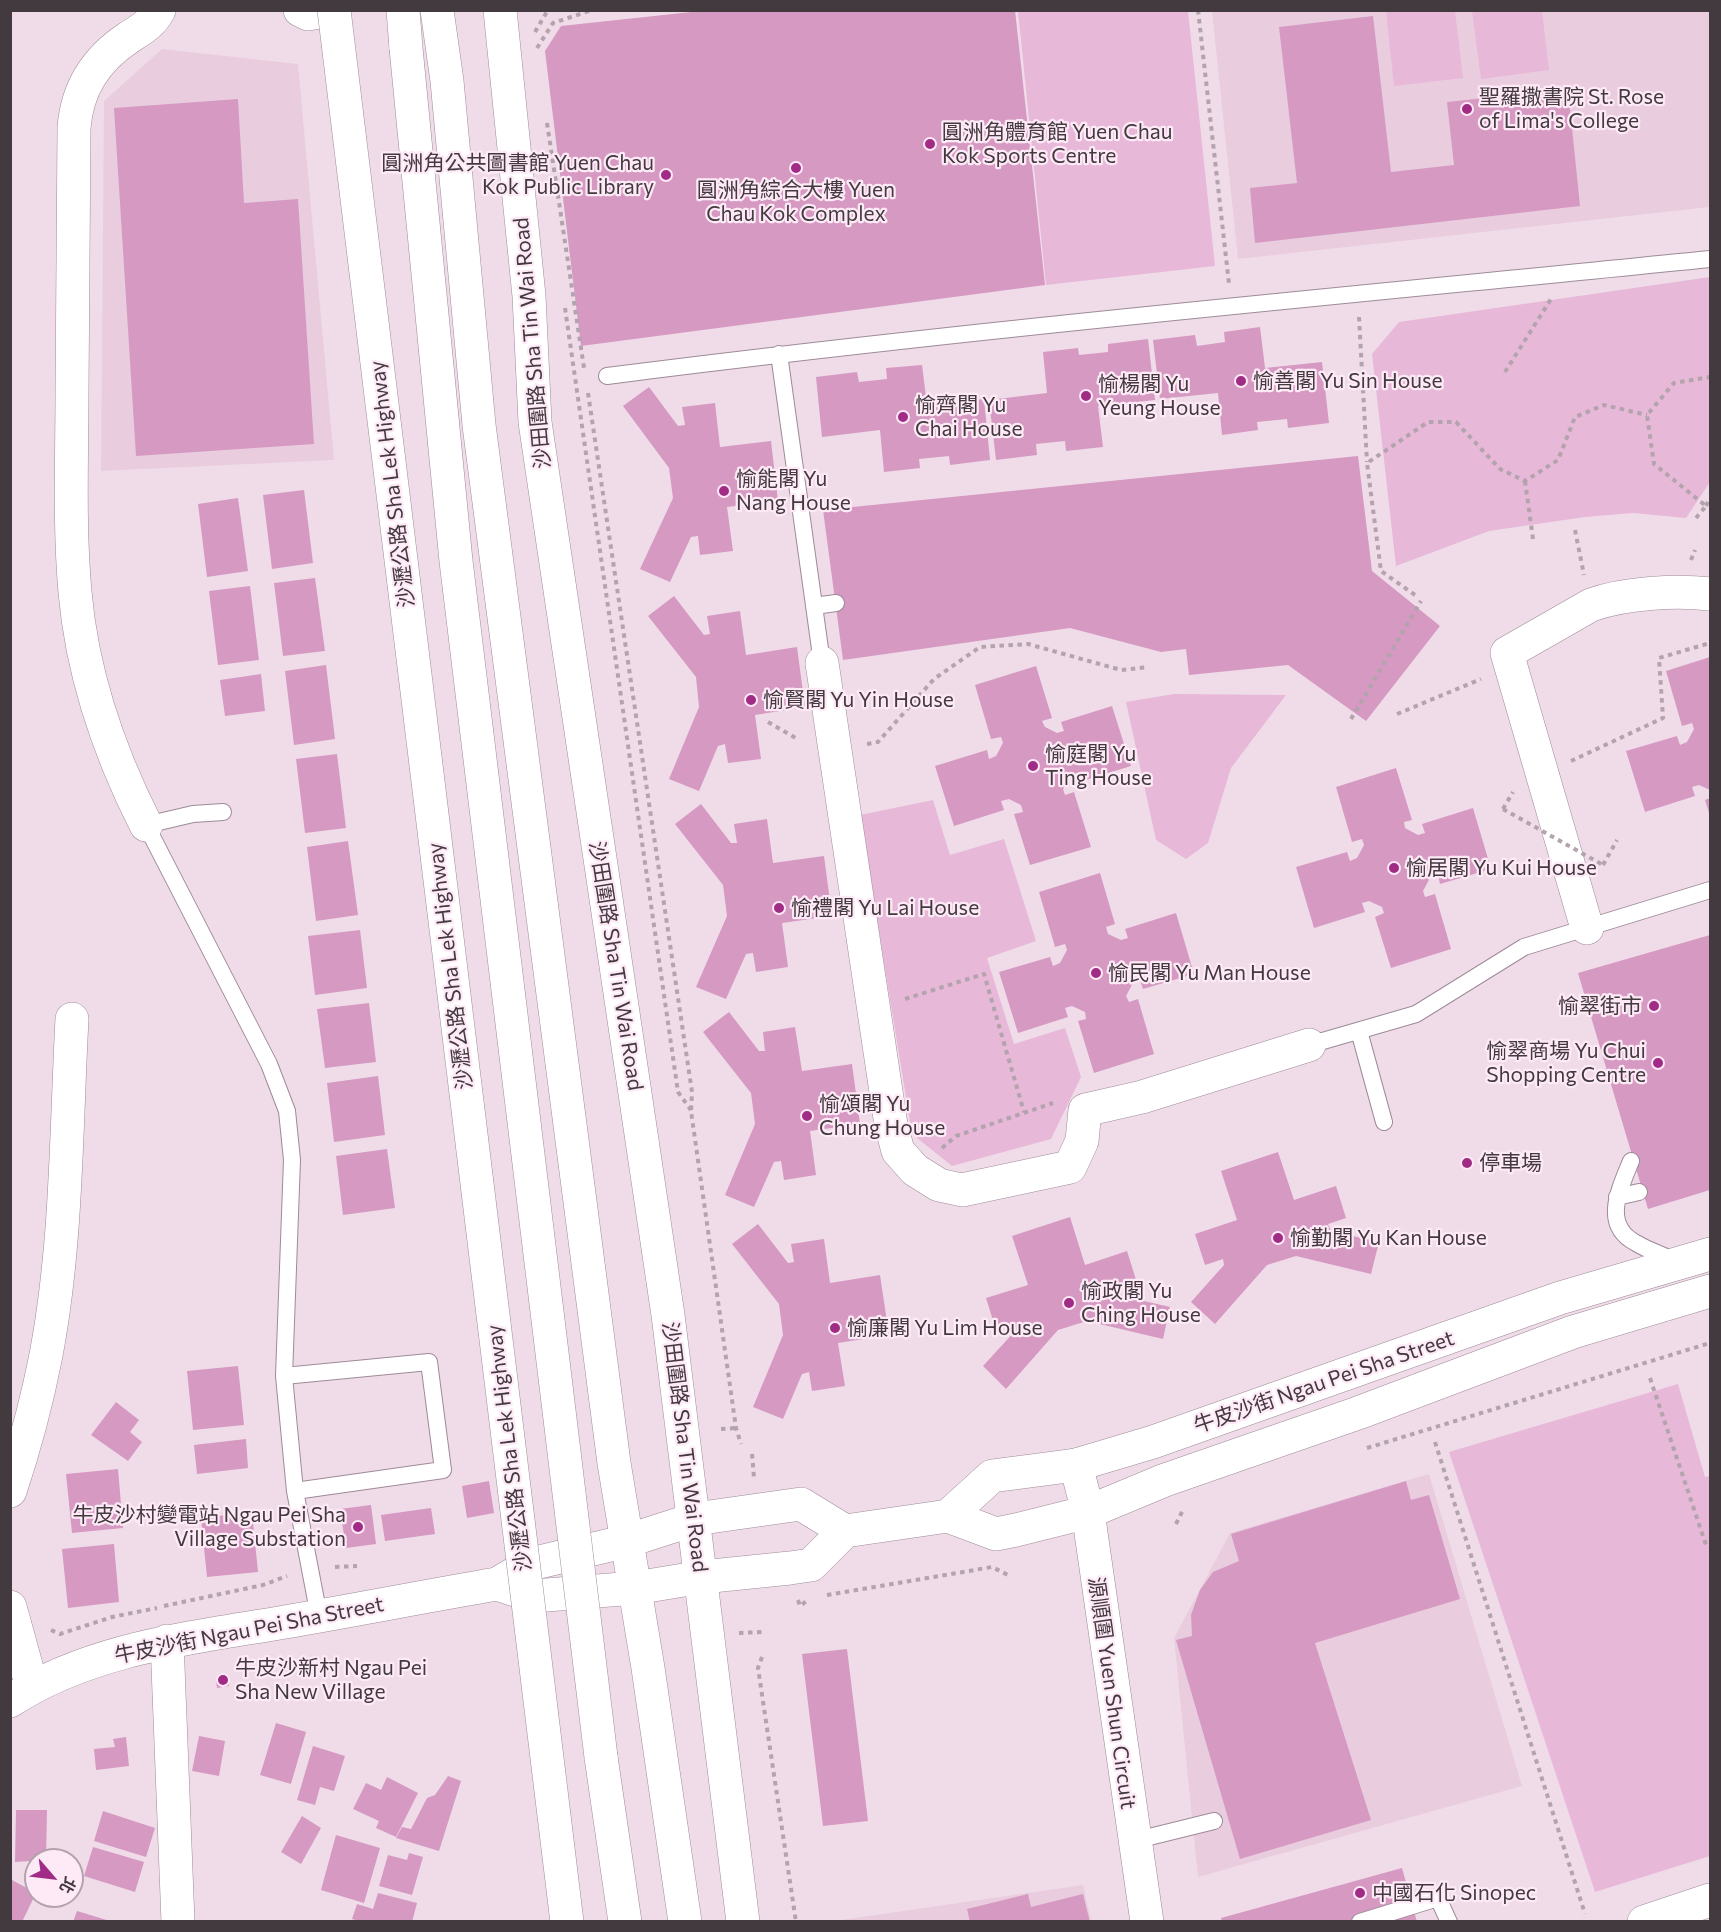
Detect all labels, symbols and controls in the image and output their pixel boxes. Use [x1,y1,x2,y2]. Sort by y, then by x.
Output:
place label: 聖羅撒書院 St. Rose of Lima's College [1479,84,1664,134]
marker: 聖羅撒書院 St. Rose of Lima's College [1460,102,1474,116]
place label: 圓洲角體育館 Yuen Chau Kok Sports Centre [942,119,1172,169]
marker: 圓洲角體育館 Yuen Chau Kok Sports Centre [923,137,937,151]
place label: 圓洲角公共圖書館 Yuen Chau Kok Public Library [382,150,654,200]
marker: 圓洲角綜合大樓 Yuen Chau Kok Complex [789,161,803,175]
marker: 圓洲角公共圖書館 Yuen Chau Kok Public Library [659,168,673,182]
place label: 圓洲角綜合大樓 Yuen Chau Kok Complex [697,177,895,227]
street label: 沙田圍路 Sha Tin Wai Road [508,216,556,470]
street label: 沙瀝公路 Sha Lek Highway [364,359,420,609]
place label: 愉善閣 Yu Sin House [1253,368,1443,394]
place label: 愉楊閣 Yu Yeung House [1098,371,1221,421]
marker: 愉善閣 Yu Sin House [1234,374,1248,388]
marker: 愉楊閣 Yu Yeung House [1079,389,1093,403]
place label: 愉齊閣 Yu Chai House [915,392,1022,442]
marker: 愉齊閣 Yu Chai House [896,410,910,424]
place label: 愉能閣 Yu Nang House [736,466,851,516]
marker: 愉能閣 Yu Nang House [717,484,731,498]
place label: 愉賢閣 Yu Yin House [763,687,954,713]
marker: 愉賢閣 Yu Yin House [744,693,758,707]
place label: 愉庭閣 Yu Ting House [1045,741,1152,791]
marker: 愉庭閣 Yu Ting House [1026,759,1040,773]
street label: 沙田圍路 Sha Tin Wai Road [584,840,648,1092]
street label: 沙瀝公路 Sha Lek Highway [422,841,478,1091]
place label: 愉居閣 Yu Kui House [1406,855,1597,881]
marker: 愉居閣 Yu Kui House [1387,861,1401,875]
place label: 愉禮閣 Yu Lai House [791,895,979,921]
marker: 愉禮閣 Yu Lai House [772,901,786,915]
place label: 愉民閣 Yu Man House [1108,960,1311,986]
marker: 愉民閣 Yu Man House [1089,966,1103,980]
place label: 愉翠街市 [1558,993,1642,1019]
marker: 愉翠街市 [1647,999,1661,1013]
place label: 愉翠商場 Yu Chui Shopping Centre [1486,1038,1646,1088]
marker: 愉翠商場 Yu Chui Shopping Centre [1651,1056,1665,1070]
place label: 愉頌閣 Yu Chung House [819,1091,945,1141]
marker: 愉頌閣 Yu Chung House [800,1109,814,1123]
place label: 停車場 [1479,1150,1542,1176]
marker: 停車場 [1460,1156,1474,1170]
place label: 愉勤閣 Yu Kan House [1290,1225,1487,1251]
marker: 愉勤閣 Yu Kan House [1271,1231,1285,1245]
place label: 愉政閣 Yu Ching House [1081,1278,1201,1328]
marker: 愉政閣 Yu Ching House [1062,1296,1076,1310]
place label: 愉廉閣 Yu Lim House [847,1315,1043,1341]
street label: 沙田圍路 Sha Tin Wai Road [657,1320,713,1574]
marker: 愉廉閣 Yu Lim House [828,1321,842,1335]
street label: 沙瀝公路 Sha Lek Highway [481,1323,537,1573]
street label: 牛皮沙街 Ngau Pei Sha Street [1190,1326,1458,1438]
place label: 牛皮沙村變電站 Ngau Pei Sha Village Substation [73,1502,346,1552]
marker: 牛皮沙村變電站 Ngau Pei Sha Village Substation [351,1520,365,1534]
street label: 源順圍 Yuen Shun Circuit [1083,1575,1141,1811]
street label: 牛皮沙街 Ngau Pei Sha Street [112,1592,386,1668]
place label: 牛皮沙新村 Ngau Pei Sha New Village [235,1655,427,1705]
marker: 牛皮沙新村 Ngau Pei Sha New Village [216,1673,230,1687]
north arrow [24,1848,84,1908]
text: 北 [56,1874,81,1897]
place label: 中國石化 Sinopec [1372,1880,1536,1906]
marker: 中國石化 Sinopec [1353,1886,1367,1900]

